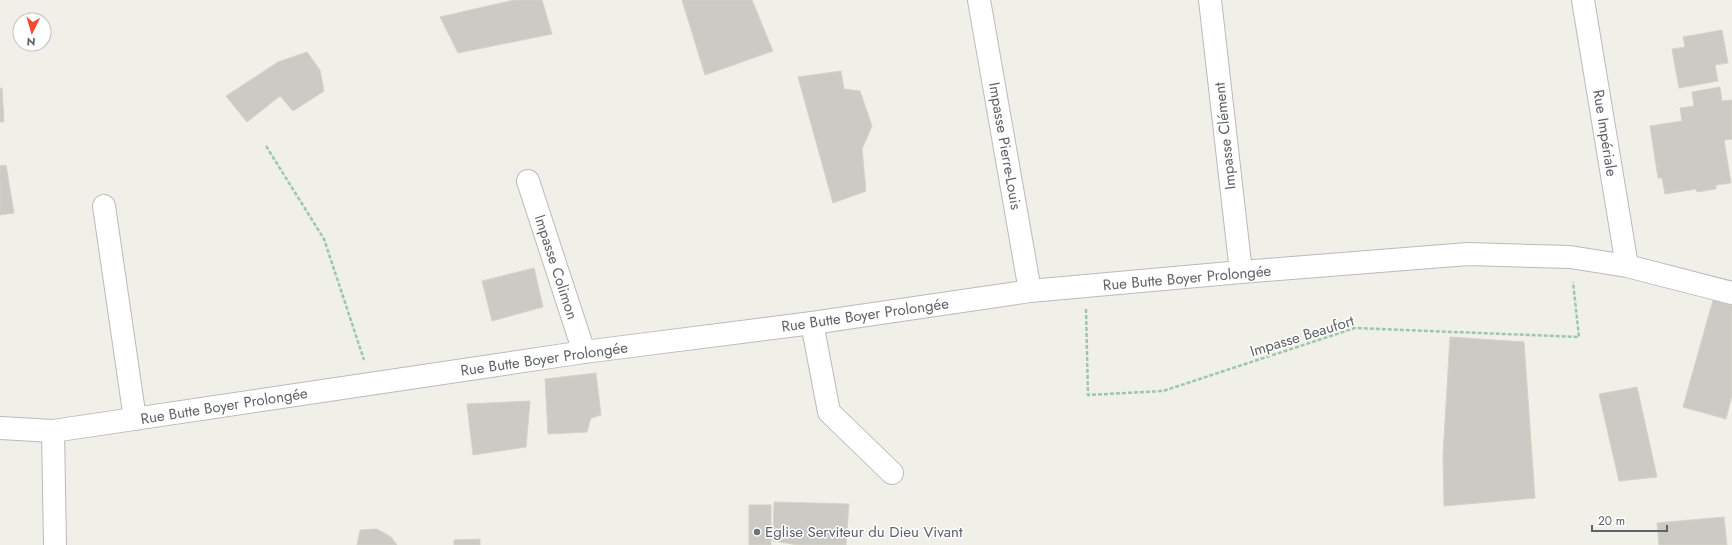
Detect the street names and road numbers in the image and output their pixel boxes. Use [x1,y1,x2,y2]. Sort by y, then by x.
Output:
street label: Impasse Pierre-Louis [983,81,1027,211]
street label: Impasse Clément [1208,81,1242,191]
street label: Rue Impériale [1587,88,1623,178]
street label: Impasse Colimon [529,212,583,322]
street label: Rue Butte Boyer Prolongée [1102,260,1272,296]
street label: Rue Butte Boyer Prolongée [780,292,950,338]
street label: Impasse Beaufort [1247,310,1357,362]
street label: Rue Butte Boyer Prolongée [459,336,629,382]
street label: Rue Butte Boyer Prolongée [139,382,309,430]

